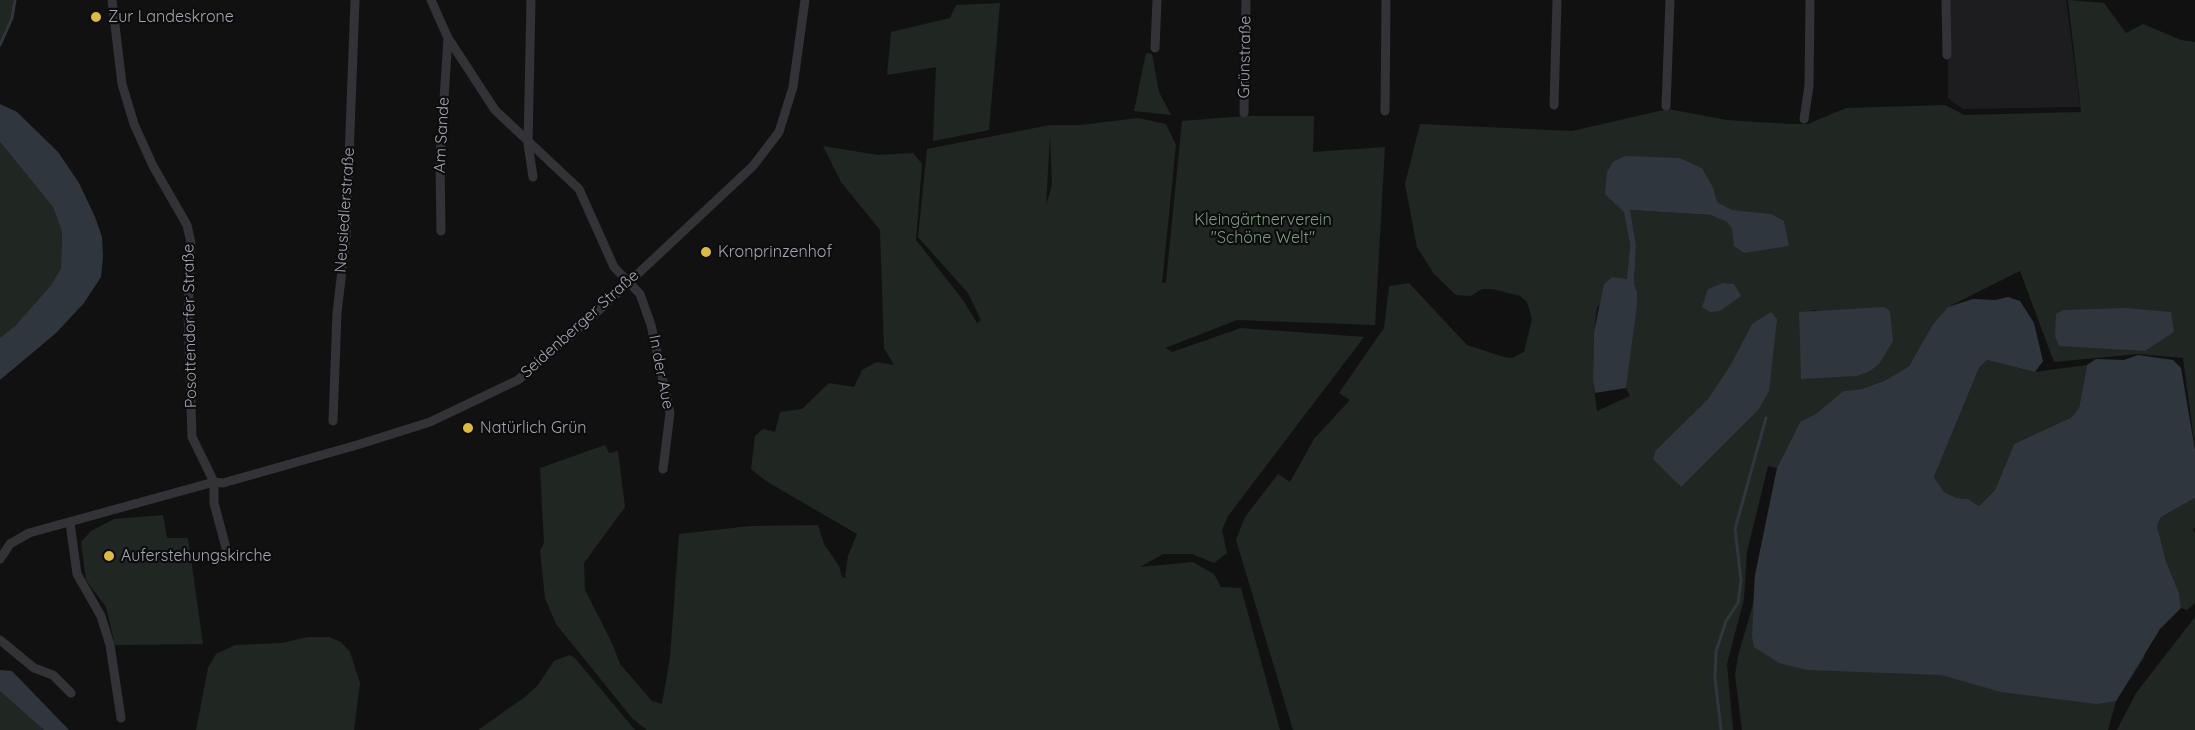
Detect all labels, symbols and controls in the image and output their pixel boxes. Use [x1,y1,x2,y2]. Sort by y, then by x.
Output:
place label: Zur Landeskrone [108,7,234,27]
marker: Zur Landeskrone [89,10,103,24]
street label: Grünstraße [1235,15,1255,99]
street label: Am Sande [430,97,454,173]
street label: Neusiedlerstraße [331,147,359,273]
park label: Kleingärtnerverein "Schöne Welt" [1194,210,1332,248]
place label: Kronprinzenhof [718,242,832,262]
street label: Posottendorfer Straße [179,244,201,408]
marker: Kronprinzenhof [699,245,713,259]
street label: Seidenberger Straße [517,266,643,382]
street label: In der Aue [644,333,678,411]
place label: Natürlich Grün [480,418,587,438]
marker: Natürlich Grün [461,421,475,435]
place label: Auferstehungskirche [121,546,272,566]
marker: Auferstehungskirche [102,549,116,563]

